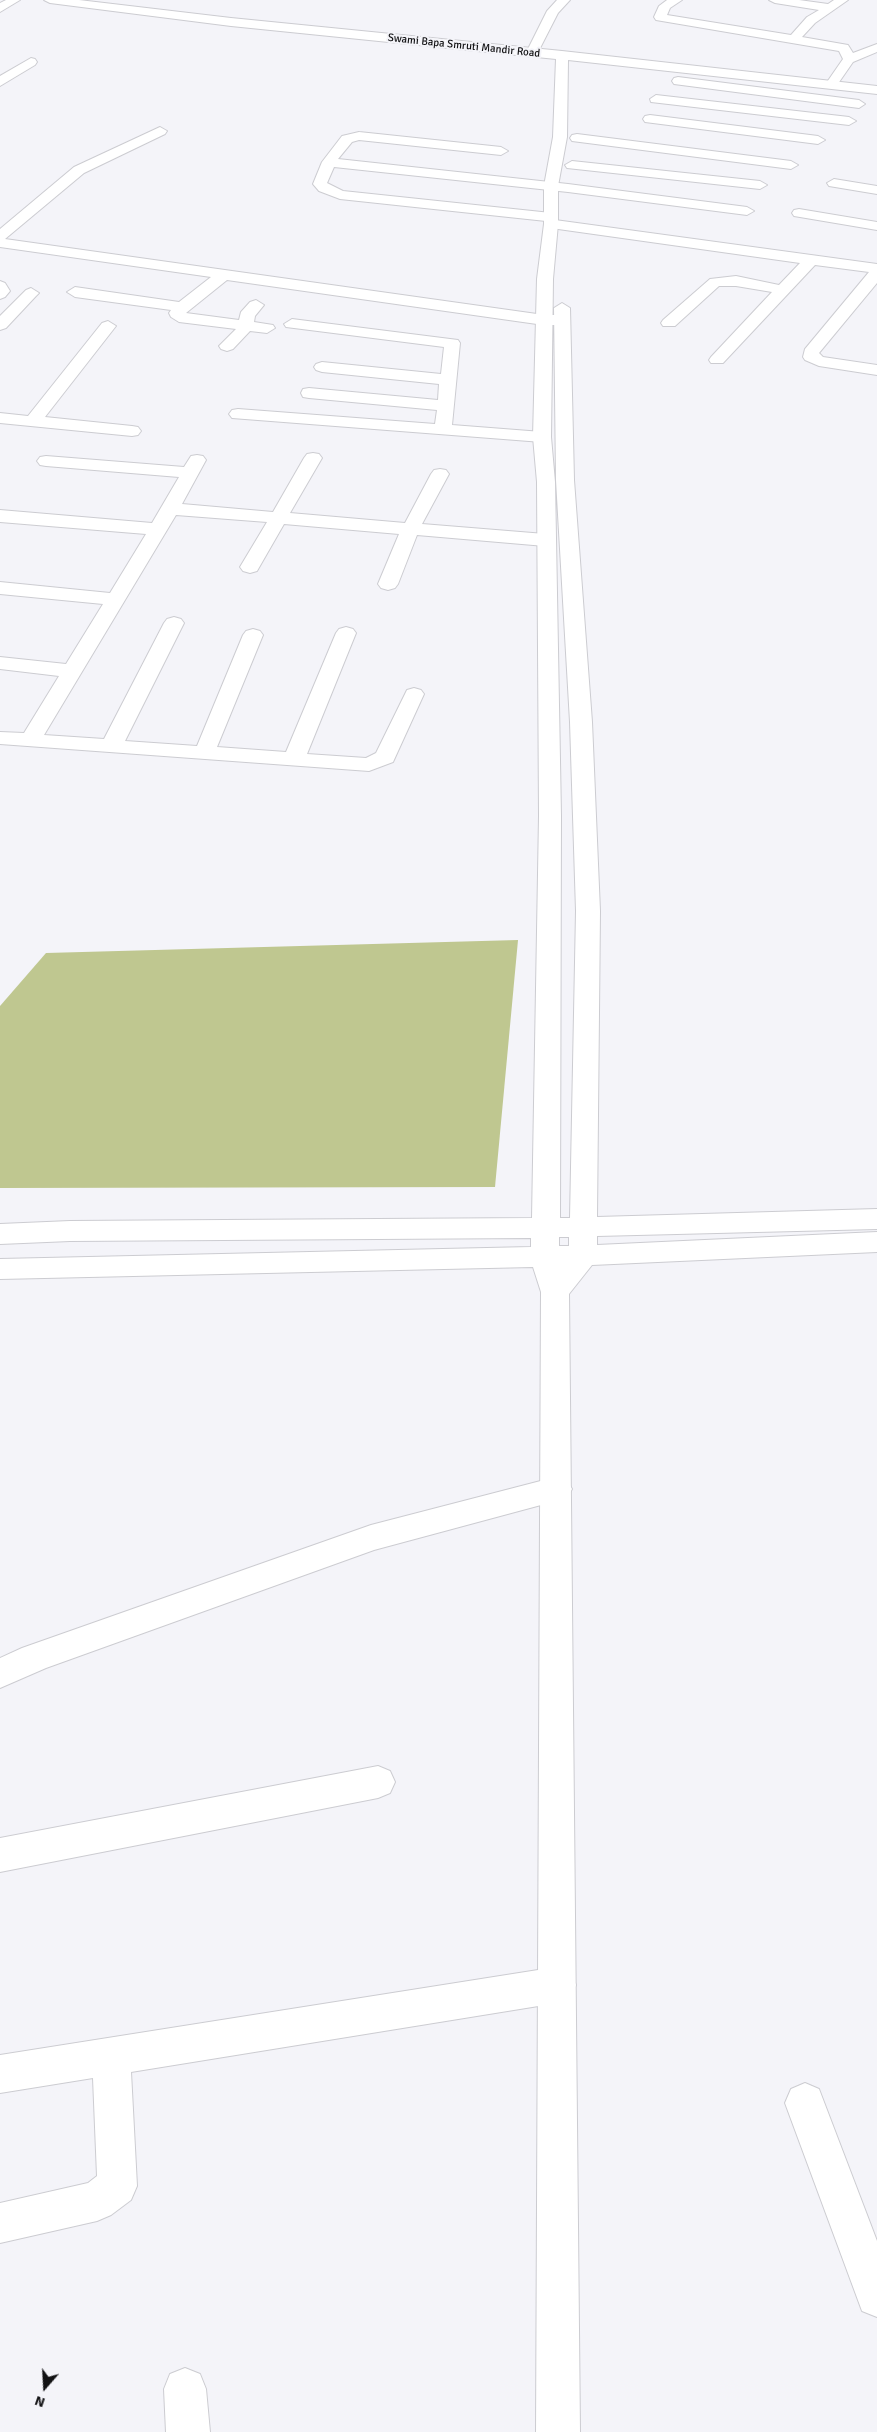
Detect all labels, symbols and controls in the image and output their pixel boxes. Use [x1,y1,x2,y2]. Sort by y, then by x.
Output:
street label: Swami Bapa Smruti Mandir Road [387,31,541,61]
north arrow [20,2362,70,2412]
text: N [33,2392,47,2411]

